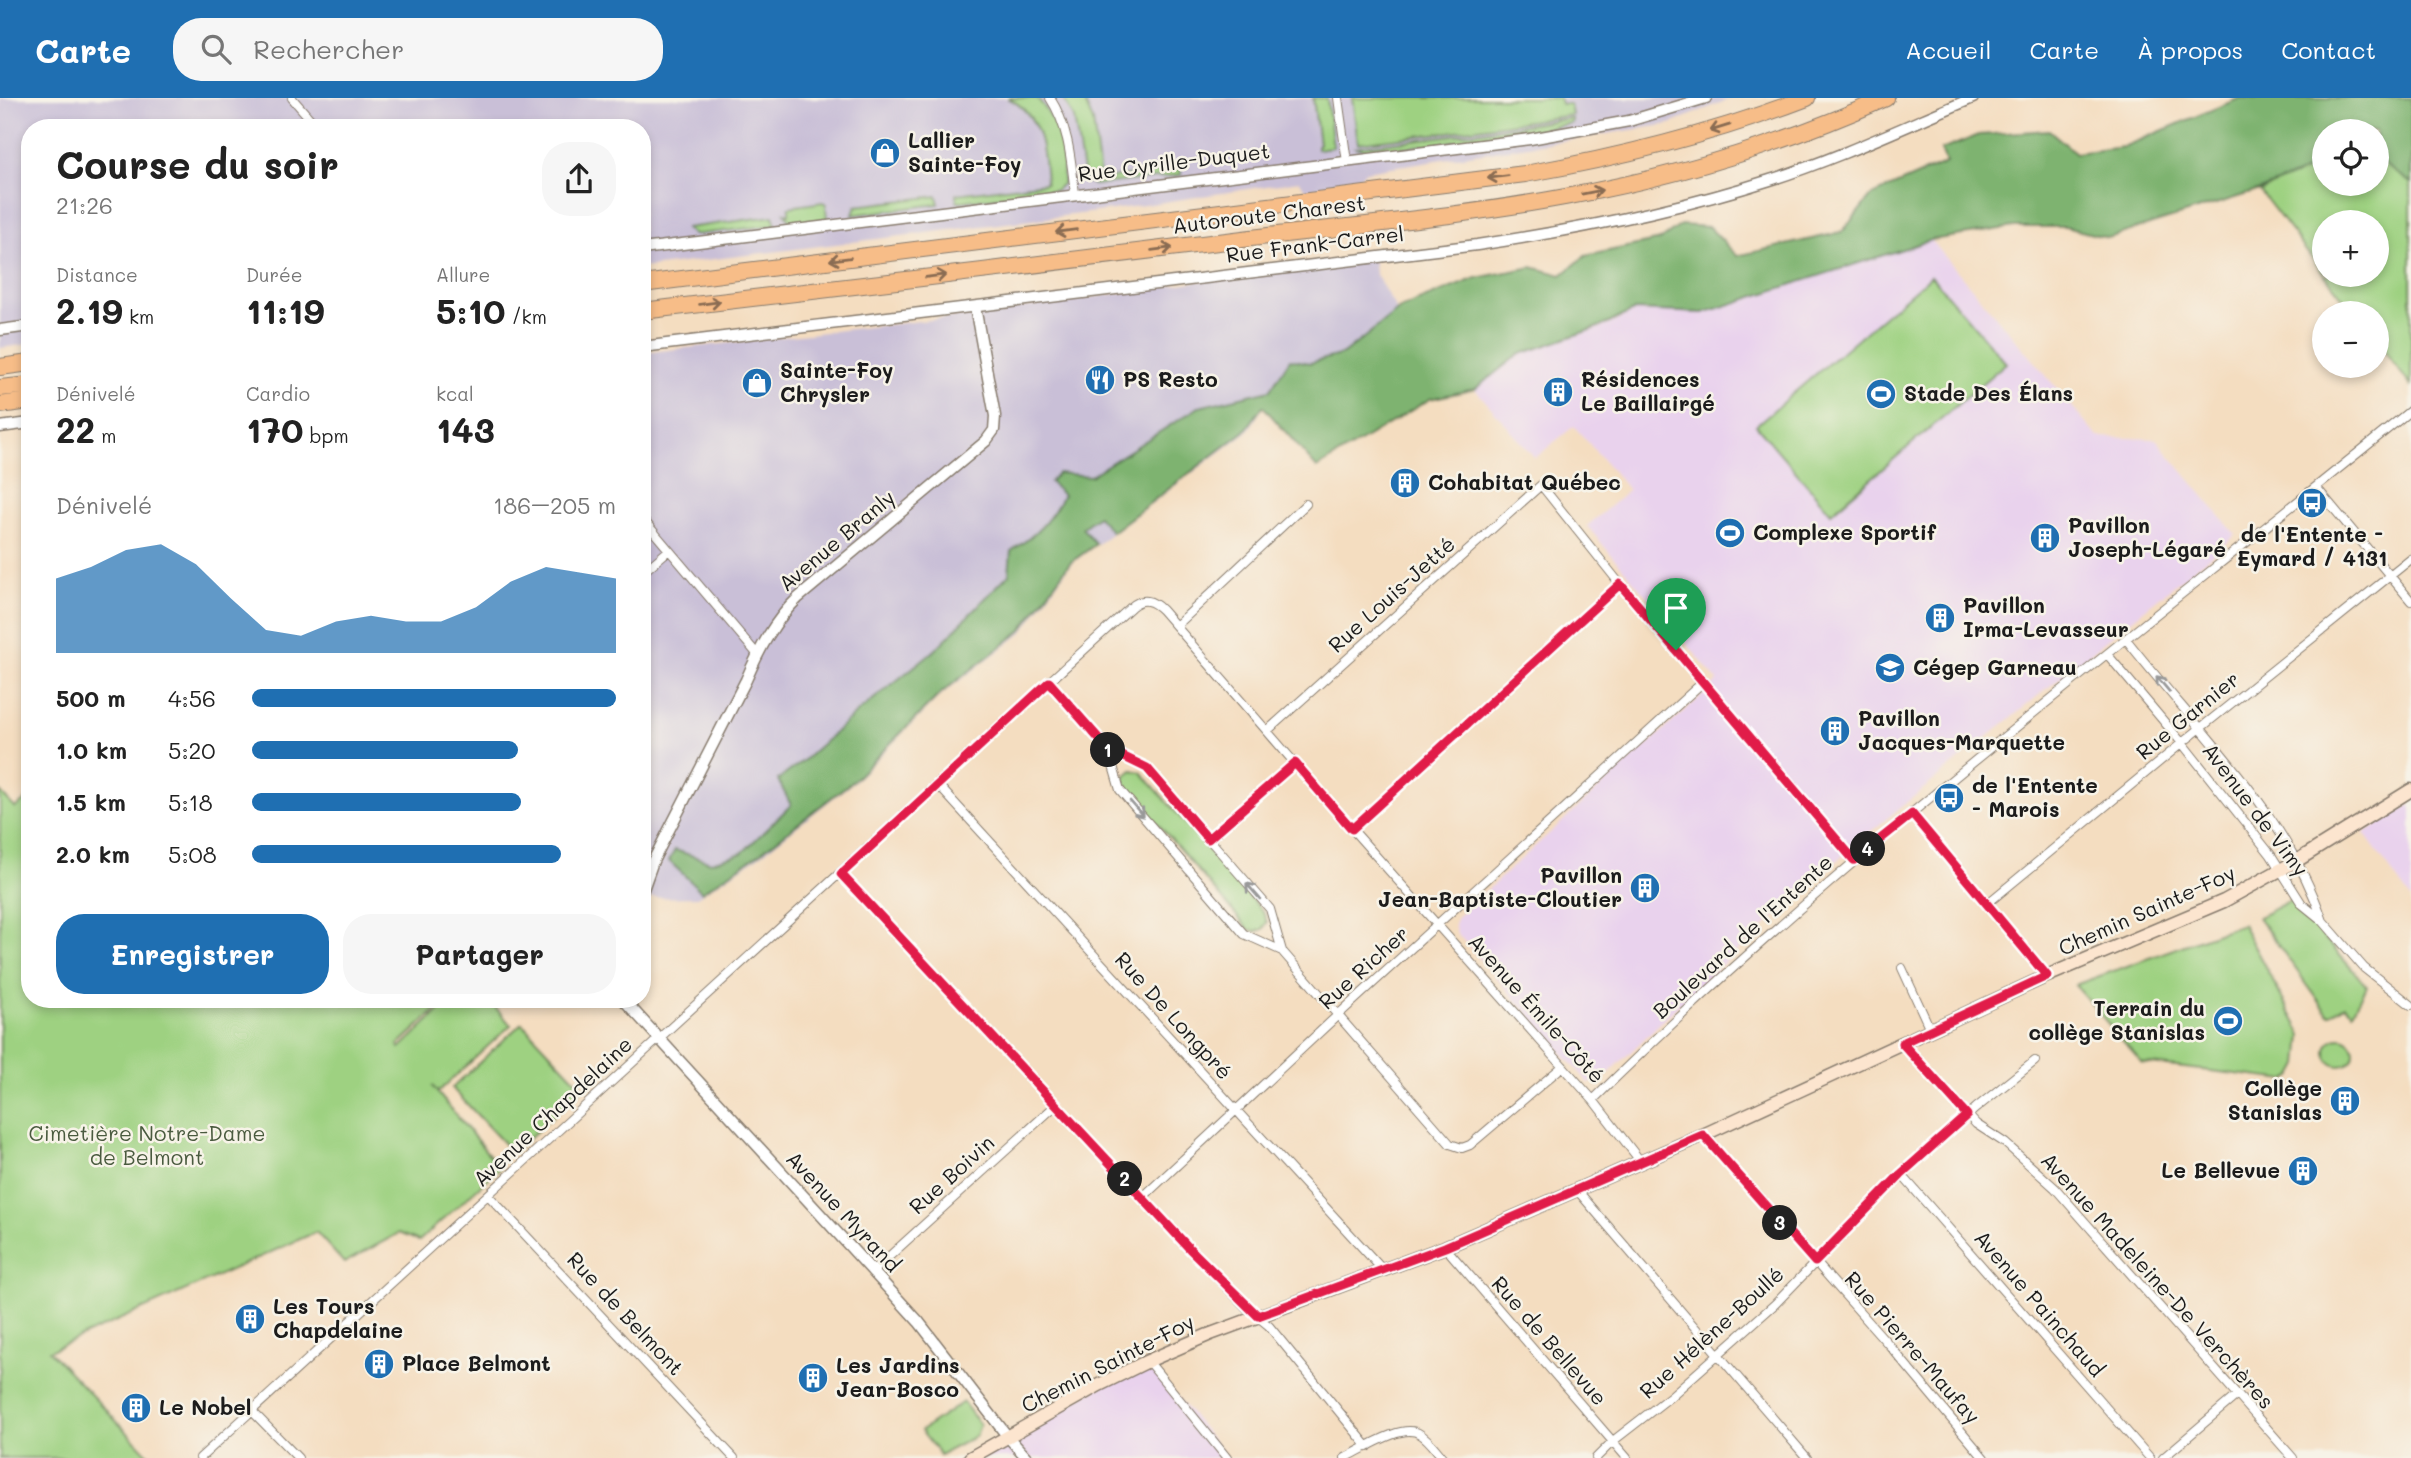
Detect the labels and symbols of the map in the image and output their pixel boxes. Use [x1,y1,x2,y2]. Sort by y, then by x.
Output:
one-way arrow [1709,123,1731,136]
place label: Lallier Sainte-Foy [908,126,1021,178]
shop icon: Lallier Sainte-Foy [868,136,902,170]
street label: Rue Cyrille-Duquet [1076,136,1271,187]
one-way arrow [1487,171,1510,184]
one-way arrow [1580,184,1603,198]
street label: Autoroute Charest [1171,188,1367,239]
street label: Rue Frank-Carrel [1224,219,1405,268]
one-way arrow [1055,225,1077,238]
one-way arrow [1150,242,1173,255]
one-way arrow [829,253,852,266]
one-way arrow [924,270,947,283]
one-way arrow [698,297,721,310]
place label: Sainte-Foy Chrysler [780,356,893,408]
restaurant icon: PS Resto [1083,363,1117,397]
place label: PS Resto [1123,365,1218,392]
place label: Résidences Le Baillairgé [1581,365,1715,416]
shop icon: Sainte-Foy Chrysler [740,366,774,400]
building icon: Résidences Le Baillairgé [1541,375,1575,409]
sports icon: Stade Des Élans [1864,377,1898,411]
place label: Stade Des Élans [1904,379,2073,406]
building icon: Cohabitat Québec [1388,466,1422,500]
place label: Cohabitat Québec [1428,468,1621,495]
street label: Avenue Branly [772,483,900,596]
bus stop icon: de l'Entente - Eymard / 4131 [2295,486,2329,520]
place label: Pavillon Joseph-Légaré [2068,511,2226,562]
sports icon: Complexe Sportif [1713,516,1747,550]
place label: Complexe Sportif [1753,518,1937,545]
place label: de l'Entente - Eymard / 4131 [2237,520,2387,572]
building icon: Pavillon Joseph-Légaré [2028,521,2062,555]
street label: Rue Louis-Jetté [1322,530,1460,658]
pin [1646,578,1706,650]
place label: Pavillon Irma-Levasseur [1963,591,2129,642]
building icon: Pavillon Irma-Levasseur [1923,601,1957,635]
school or university icon: Cégep Garneau [1873,651,1907,685]
place label: Cégep Garneau [1913,653,2077,680]
street label: Rue Garnier [2130,665,2244,765]
one-way arrow [2155,676,2171,694]
place label: Pavillon Jacques-Marquette [1858,704,2065,755]
building icon: Pavillon Jacques-Marquette [1818,714,1852,748]
pin: 1 [1090,732,1126,768]
street label: Avenue de Vimy [2197,737,2315,881]
place label: de l'Entente - Marois [1972,771,2098,822]
bus stop icon: de l'Entente - Marois [1932,781,1966,815]
one-way arrow [1128,800,1145,817]
pin: 4 [1850,832,1885,866]
street label: Boulevard de l'Entente [1646,848,1838,1024]
street label: Chemin Sainte-Foy [2054,859,2239,961]
place label: Pavillon Jean-Baptiste-Cloutier [1378,861,1622,912]
building icon: Pavillon Jean-Baptiste-Cloutier [1628,871,1662,905]
one-way arrow [1245,882,1261,900]
street label: Rue Richer [1312,919,1414,1014]
street label: Avenue Émile-Côté [1463,928,1611,1088]
street label: Rue De Longpré [1110,946,1239,1084]
place label: Terrain du collège Stanislas [2029,994,2205,1045]
sports icon: Terrain du collège Stanislas [2211,1004,2245,1038]
street label: Avenue Chapdelaine [467,1030,637,1192]
place label: Collège Stanislas [2228,1074,2322,1125]
building icon: Collège Stanislas [2328,1084,2362,1118]
park label: Cimetière Notre-Dame de Belmont [29,1119,265,1170]
street label: Rue Boivin [903,1128,999,1219]
street label: Avenue Myrand [781,1145,907,1277]
street label: Avenue Madeleine-De Verchères [2036,1146,2281,1414]
building icon: Le Bellevue [2286,1154,2320,1188]
place label: Le Bellevue [2161,1156,2280,1183]
pin: 2 [1108,1162,1142,1196]
pin: 3 [1762,1206,1798,1240]
street label: Avenue Painchaud [1969,1224,2111,1382]
street label: Rue de Belmont [562,1246,690,1380]
street label: Rue Hélène-Boullé [1633,1260,1789,1404]
street label: Rue Pierre-Maufay [1840,1265,1987,1429]
street label: Rue de Bellevue [1487,1270,1614,1410]
place label: Les Tours Chapdelaine [273,1292,403,1343]
building icon: Les Tours Chapdelaine [233,1302,267,1336]
street label: Chemin Sainte-Foy [1016,1307,1198,1418]
building icon: Place Belmont [362,1347,396,1381]
place label: Place Belmont [402,1349,551,1376]
place label: Les Jardins Jean-Bosco [836,1351,960,1402]
building icon: Les Jardins Jean-Bosco [796,1361,830,1395]
building icon: Le Nobel [119,1391,153,1425]
place label: Le Nobel [159,1393,251,1420]

